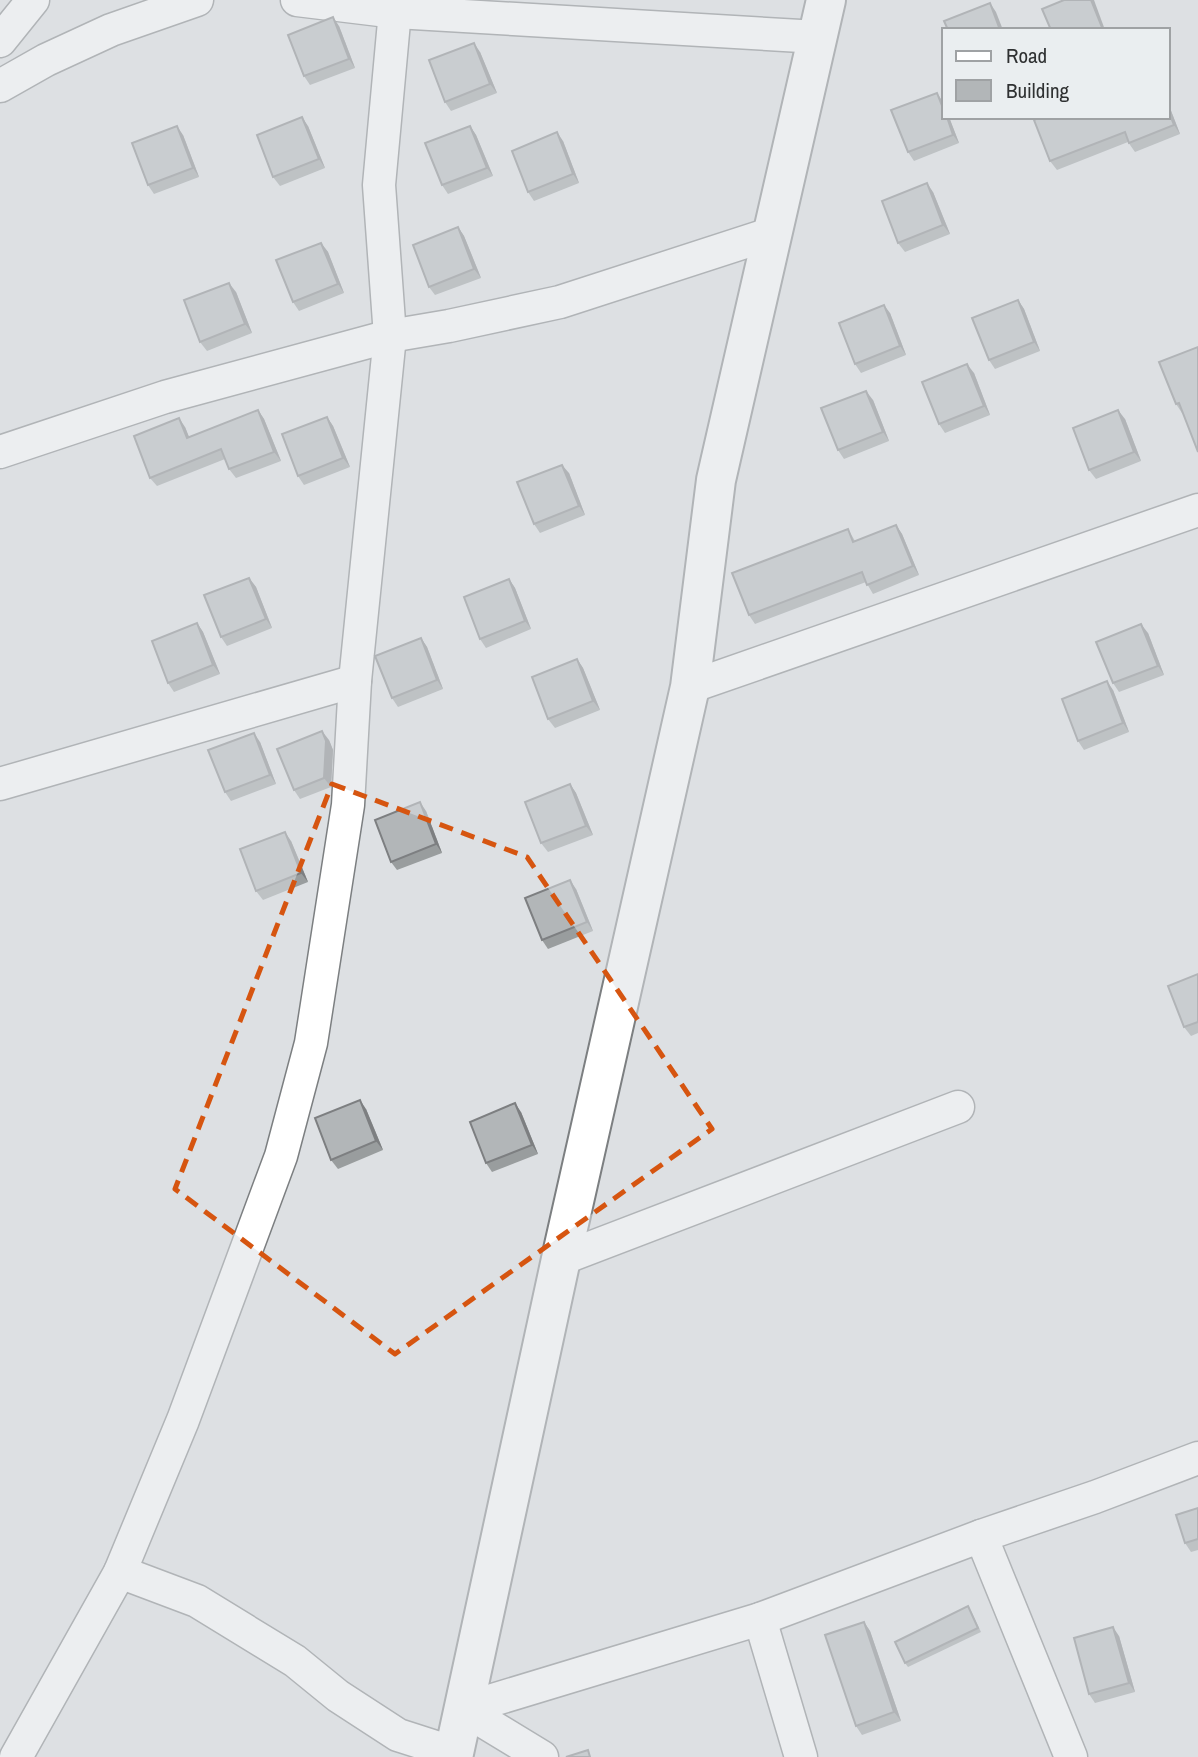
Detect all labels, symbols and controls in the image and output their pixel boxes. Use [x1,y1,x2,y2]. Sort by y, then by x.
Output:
legend [942,28,1170,119]
text: Road [1006,41,1047,70]
text: Building [1006,76,1070,105]

